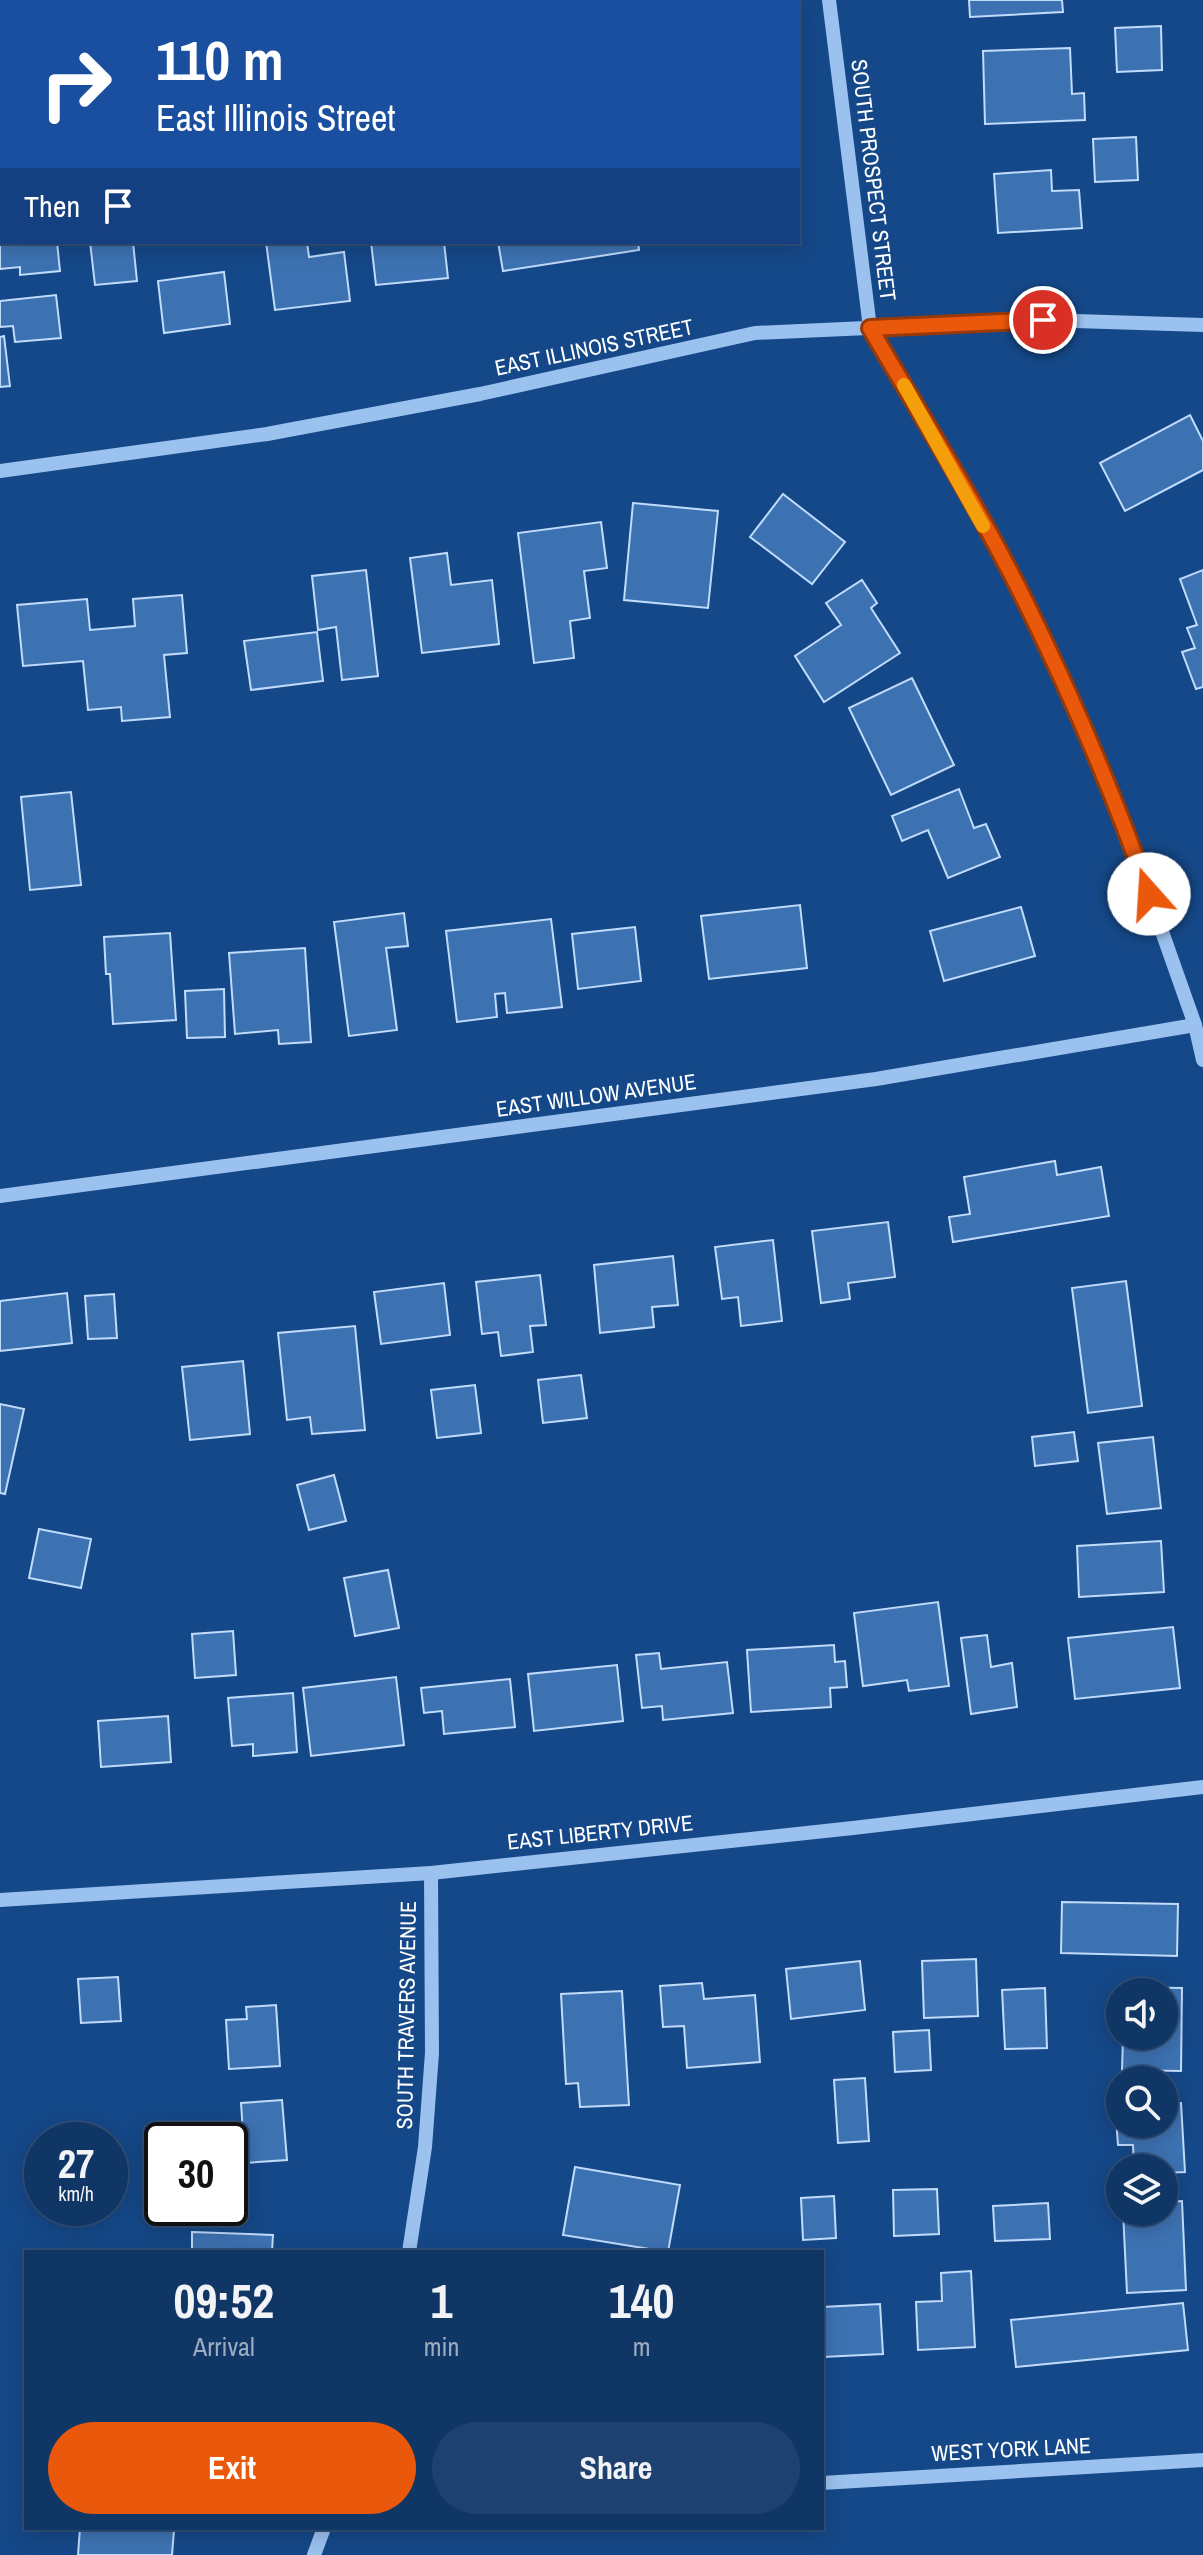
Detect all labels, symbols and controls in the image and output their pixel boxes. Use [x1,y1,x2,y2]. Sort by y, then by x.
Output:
text: 110 m [156,22,284,97]
icon: right [24,32,128,136]
street label: SOUTH PROSPECT STREET [844,57,904,303]
text: East Illinois Street [156,94,396,142]
icon: arrive [96,184,140,228]
text: Then [24,186,80,226]
pin [1009,286,1077,354]
icon: arrive [1021,298,1065,342]
street label: EAST ILLINOIS STREET [492,311,696,383]
position arrow [1107,852,1191,936]
street label: EAST WILLOW AVENUE [494,1066,698,1124]
street label: EAST LIBERTY DRIVE [506,1807,694,1857]
street label: SOUTH TRAVERS AVENUE [389,1900,423,2130]
map controls [1106,1978,1178,2226]
button: sound [1106,1978,1178,2050]
button: search [1106,2066,1178,2138]
speed limit sign: 30 [144,2122,248,2226]
text: 27 [58,2137,94,2190]
button: layers [1106,2154,1178,2226]
text: km/h [58,2180,94,2207]
text: 09:52 [174,2268,274,2333]
text: 1 [431,2268,452,2333]
text: 140 [609,2268,674,2333]
text: Arrival [193,2329,255,2364]
text: min [424,2329,459,2364]
text: m [633,2329,651,2364]
button: Exit [48,2422,416,2514]
button: Share [432,2422,800,2514]
street label: WEST YORK LANE [930,2430,1092,2468]

